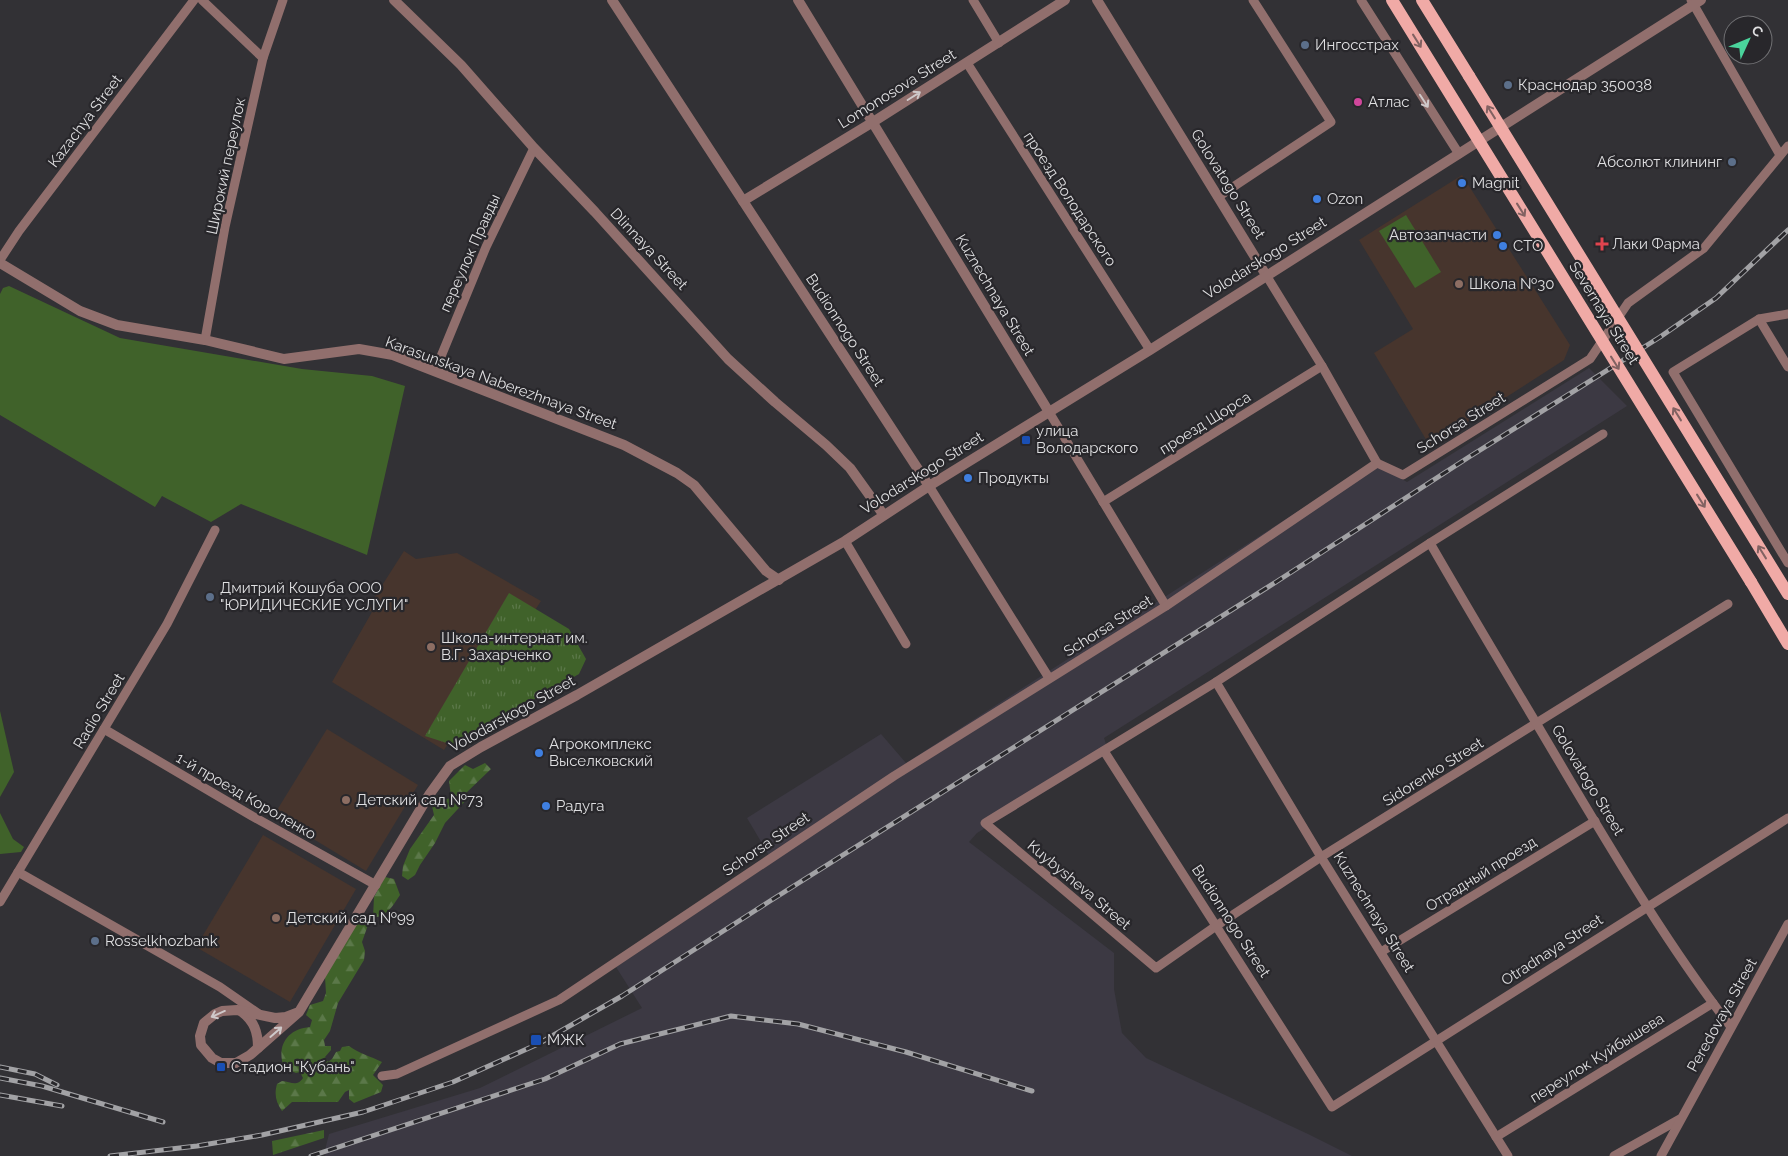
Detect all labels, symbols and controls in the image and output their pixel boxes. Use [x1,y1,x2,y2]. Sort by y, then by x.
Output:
north arrow [1723,15,1773,65]
text: С [1748,22,1767,40]
one-way arrow [1413,34,1423,48]
place label: Ингосстрах [1315,36,1399,54]
marker: Ингосстрах [1299,39,1311,51]
street label: Lomonosova Street [835,46,959,132]
street label: Kazachya Street [44,71,126,171]
place label: Краснодар 350038 [1518,76,1652,94]
marker: Краснодар 350038 [1502,79,1514,91]
one-way arrow [907,91,921,102]
place label: Атлас [1368,93,1410,111]
one-way arrow [1420,93,1430,107]
street label: Широкий переулок [203,96,249,236]
marker: Атлас [1352,96,1364,108]
one-way arrow [1486,105,1496,119]
street label: Golovatogo Street [1187,126,1269,242]
street label: проезд Володарского [1020,128,1120,270]
place label: Абсолют клининг [1597,153,1722,171]
marker: Абсолют клининг [1726,156,1738,168]
place label: Magnit [1472,174,1520,192]
marker: Magnit [1456,177,1468,189]
place label: Ozon [1327,190,1363,208]
street label: переулок Правды [436,191,504,315]
marker: Ozon [1311,193,1323,205]
one-way arrow [1516,202,1526,216]
street label: Dlinnaya Street [607,204,691,294]
street label: Volodarskogo Street [1200,213,1330,303]
place label: Автозапчасти [1389,226,1487,244]
marker: Автозапчасти [1491,229,1503,241]
street label: Kuznechnaya Street [952,231,1038,359]
place label: Лаки Фарма [1612,235,1700,253]
place label: СТО [1513,237,1543,255]
marker: Лаки Фарма [1596,238,1608,250]
marker: СТО [1497,240,1509,252]
street label: Severnaya Street [1565,258,1643,368]
street label: Budionnogo Street [802,270,888,390]
place label: Школа №30 [1469,275,1554,293]
marker: Школа №30 [1453,278,1465,290]
street label: Karasunskaya Naberezhnaya Street [383,333,619,433]
one-way arrow [1611,355,1621,369]
street label: проезд Щорса [1156,388,1254,458]
street label: Schorsa Street [1413,389,1509,457]
one-way arrow [1672,407,1683,421]
place label: улица Володарского [1036,422,1138,457]
street label: Volodarskogo Street [857,428,987,518]
marker: улица Володарского [1020,434,1032,446]
place label: Продукты [978,469,1049,487]
marker: Продукты [962,472,974,484]
one-way arrow [1695,494,1706,508]
one-way arrow [1757,546,1767,560]
place label: Дмитрий Кошуба ООО "ЮРИДИЧЕСКИЕ УСЛУГИ" [220,579,408,614]
marker: Дмитрий Кошуба ООО "ЮРИДИЧЕСКИЕ УСЛУГИ" [204,591,216,603]
street label: Schorsa Street [1060,592,1156,660]
place label: Школа-интернат им. В.Г. Захарченко [441,629,588,664]
marker: Школа-интернат им. В.Г. Захарченко [425,641,437,653]
street label: Radio Street [69,670,129,752]
street label: Volodarskogo Street [446,672,578,756]
street label: Golovatogo Street [1548,721,1628,839]
street label: Sidorenko Street [1379,734,1487,810]
place label: Агрокомплекс Выселковский [549,735,653,770]
marker: Агрокомплекс Выселковский [533,747,545,759]
street label: 1-й проезд Короленко [173,749,319,844]
place label: Детский сад №73 [356,791,483,809]
marker: Детский сад №73 [340,794,352,806]
place label: Радуга [556,797,605,815]
marker: Радуга [540,800,552,812]
street label: Schorsa Street [719,808,813,880]
street label: Отрадный проезд [1422,832,1540,915]
street label: Kuybysheva Street [1024,837,1134,933]
street label: Kuznechnaya Street [1330,849,1418,975]
street label: Budionnogo Street [1188,861,1274,981]
place label: Детский сад №99 [286,909,415,927]
street label: Otradnaya Street [1498,911,1606,989]
marker: Детский сад №99 [270,912,282,924]
place label: Rosselkhozbank [105,932,218,950]
marker: Rosselkhozbank [89,935,101,947]
street label: Peredovaya Street [1683,955,1761,1075]
one-way arrow [211,1009,226,1019]
street label: переулок Куйбышева [1527,1009,1667,1107]
one-way arrow [270,1026,283,1038]
place label: МЖК [547,1031,585,1049]
marker: МЖК [529,1033,543,1047]
place label: Стадион "Кубань" [231,1058,355,1076]
marker: Стадион "Кубань" [215,1061,227,1073]

